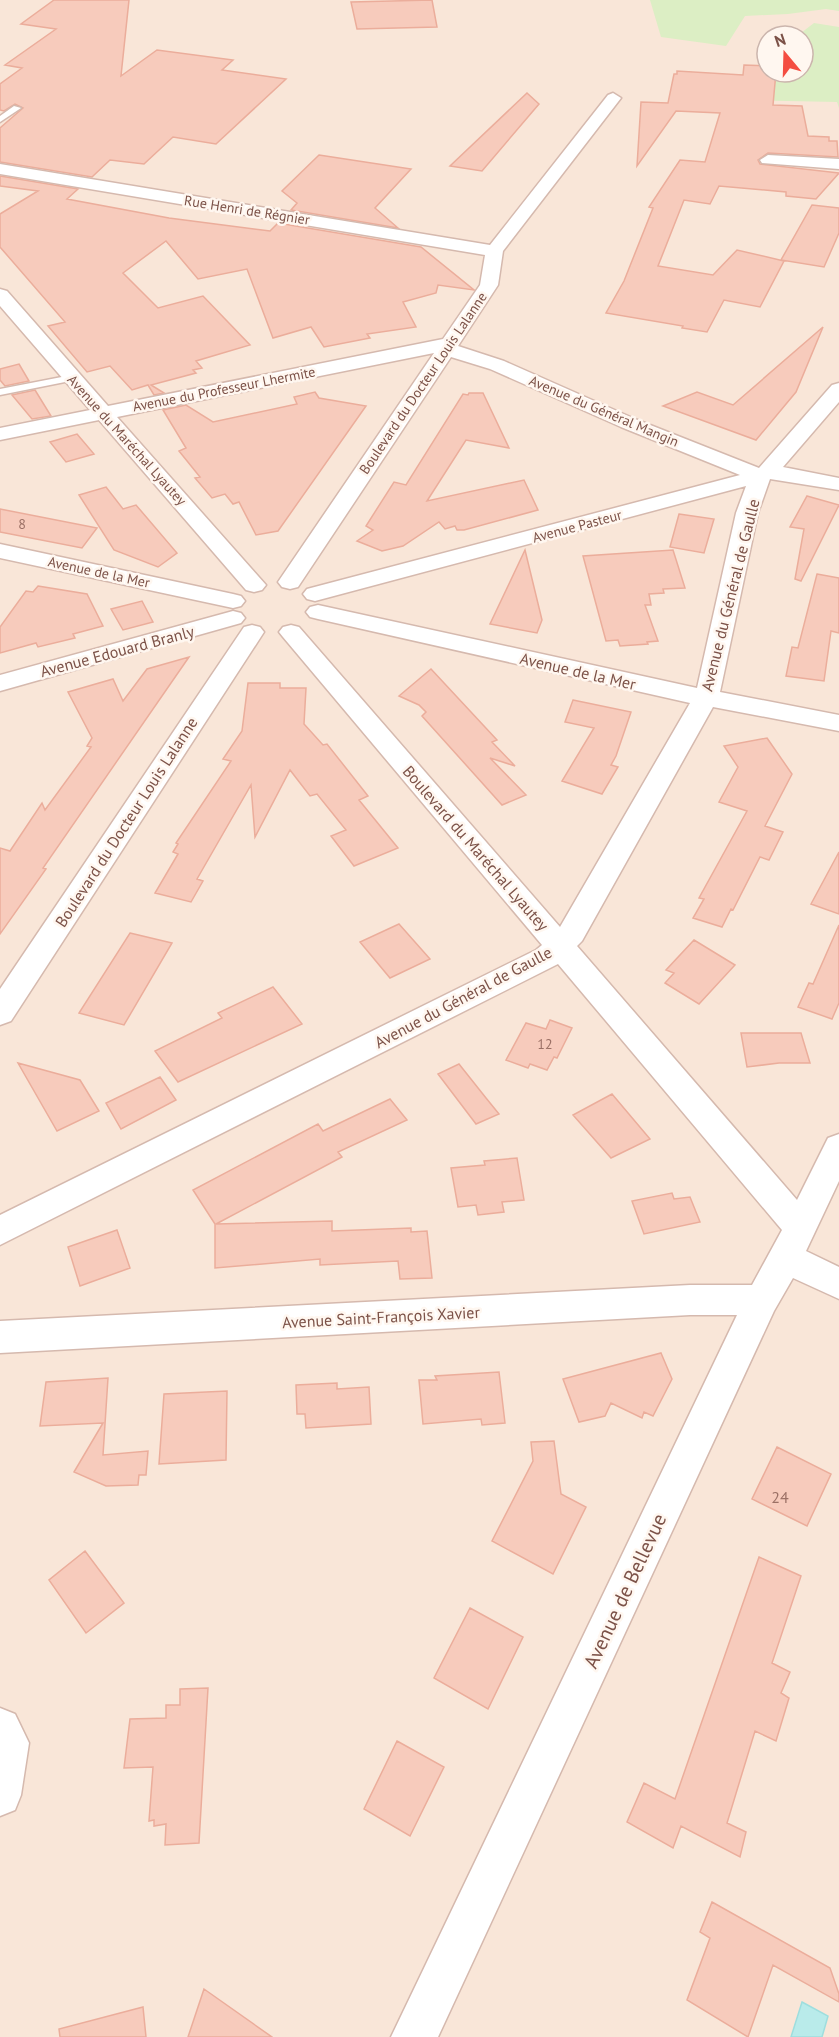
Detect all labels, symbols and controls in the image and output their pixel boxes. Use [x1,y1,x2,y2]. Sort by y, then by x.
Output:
north arrow [755,24,815,84]
text: N [772,29,788,51]
street label: Rue Henri de Régnier [183,191,311,229]
street label: Boulevard du Docteur Louis Lalanne [355,289,491,477]
street label: Avenue du Professeur Lhermite [131,362,317,416]
street label: Avenue du Maréchal Lyautey [64,371,191,509]
street label: Avenue du Général Mangin [526,371,682,451]
street label: Avenue du Général de Gaulle [696,497,764,693]
street label: Avenue Pasteur [530,505,624,547]
house number: 8 [18,515,26,533]
street label: Avenue de la Mer [46,552,152,592]
street label: Avenue Edouard Branly [38,621,197,681]
street label: Avenue de la Mer [518,648,638,694]
street label: Boulevard du Docteur Louis Lalanne [51,713,201,931]
street label: Boulevard du Maréchal Lyautey [399,761,554,935]
street label: Avenue du Général de Gaulle [371,942,555,1052]
house number: 12 [537,1035,553,1053]
street label: Avenue Saint-François Xavier [282,1302,481,1332]
house number: 24 [771,1487,789,1507]
street label: Avenue de Bellevue [578,1509,672,1673]

